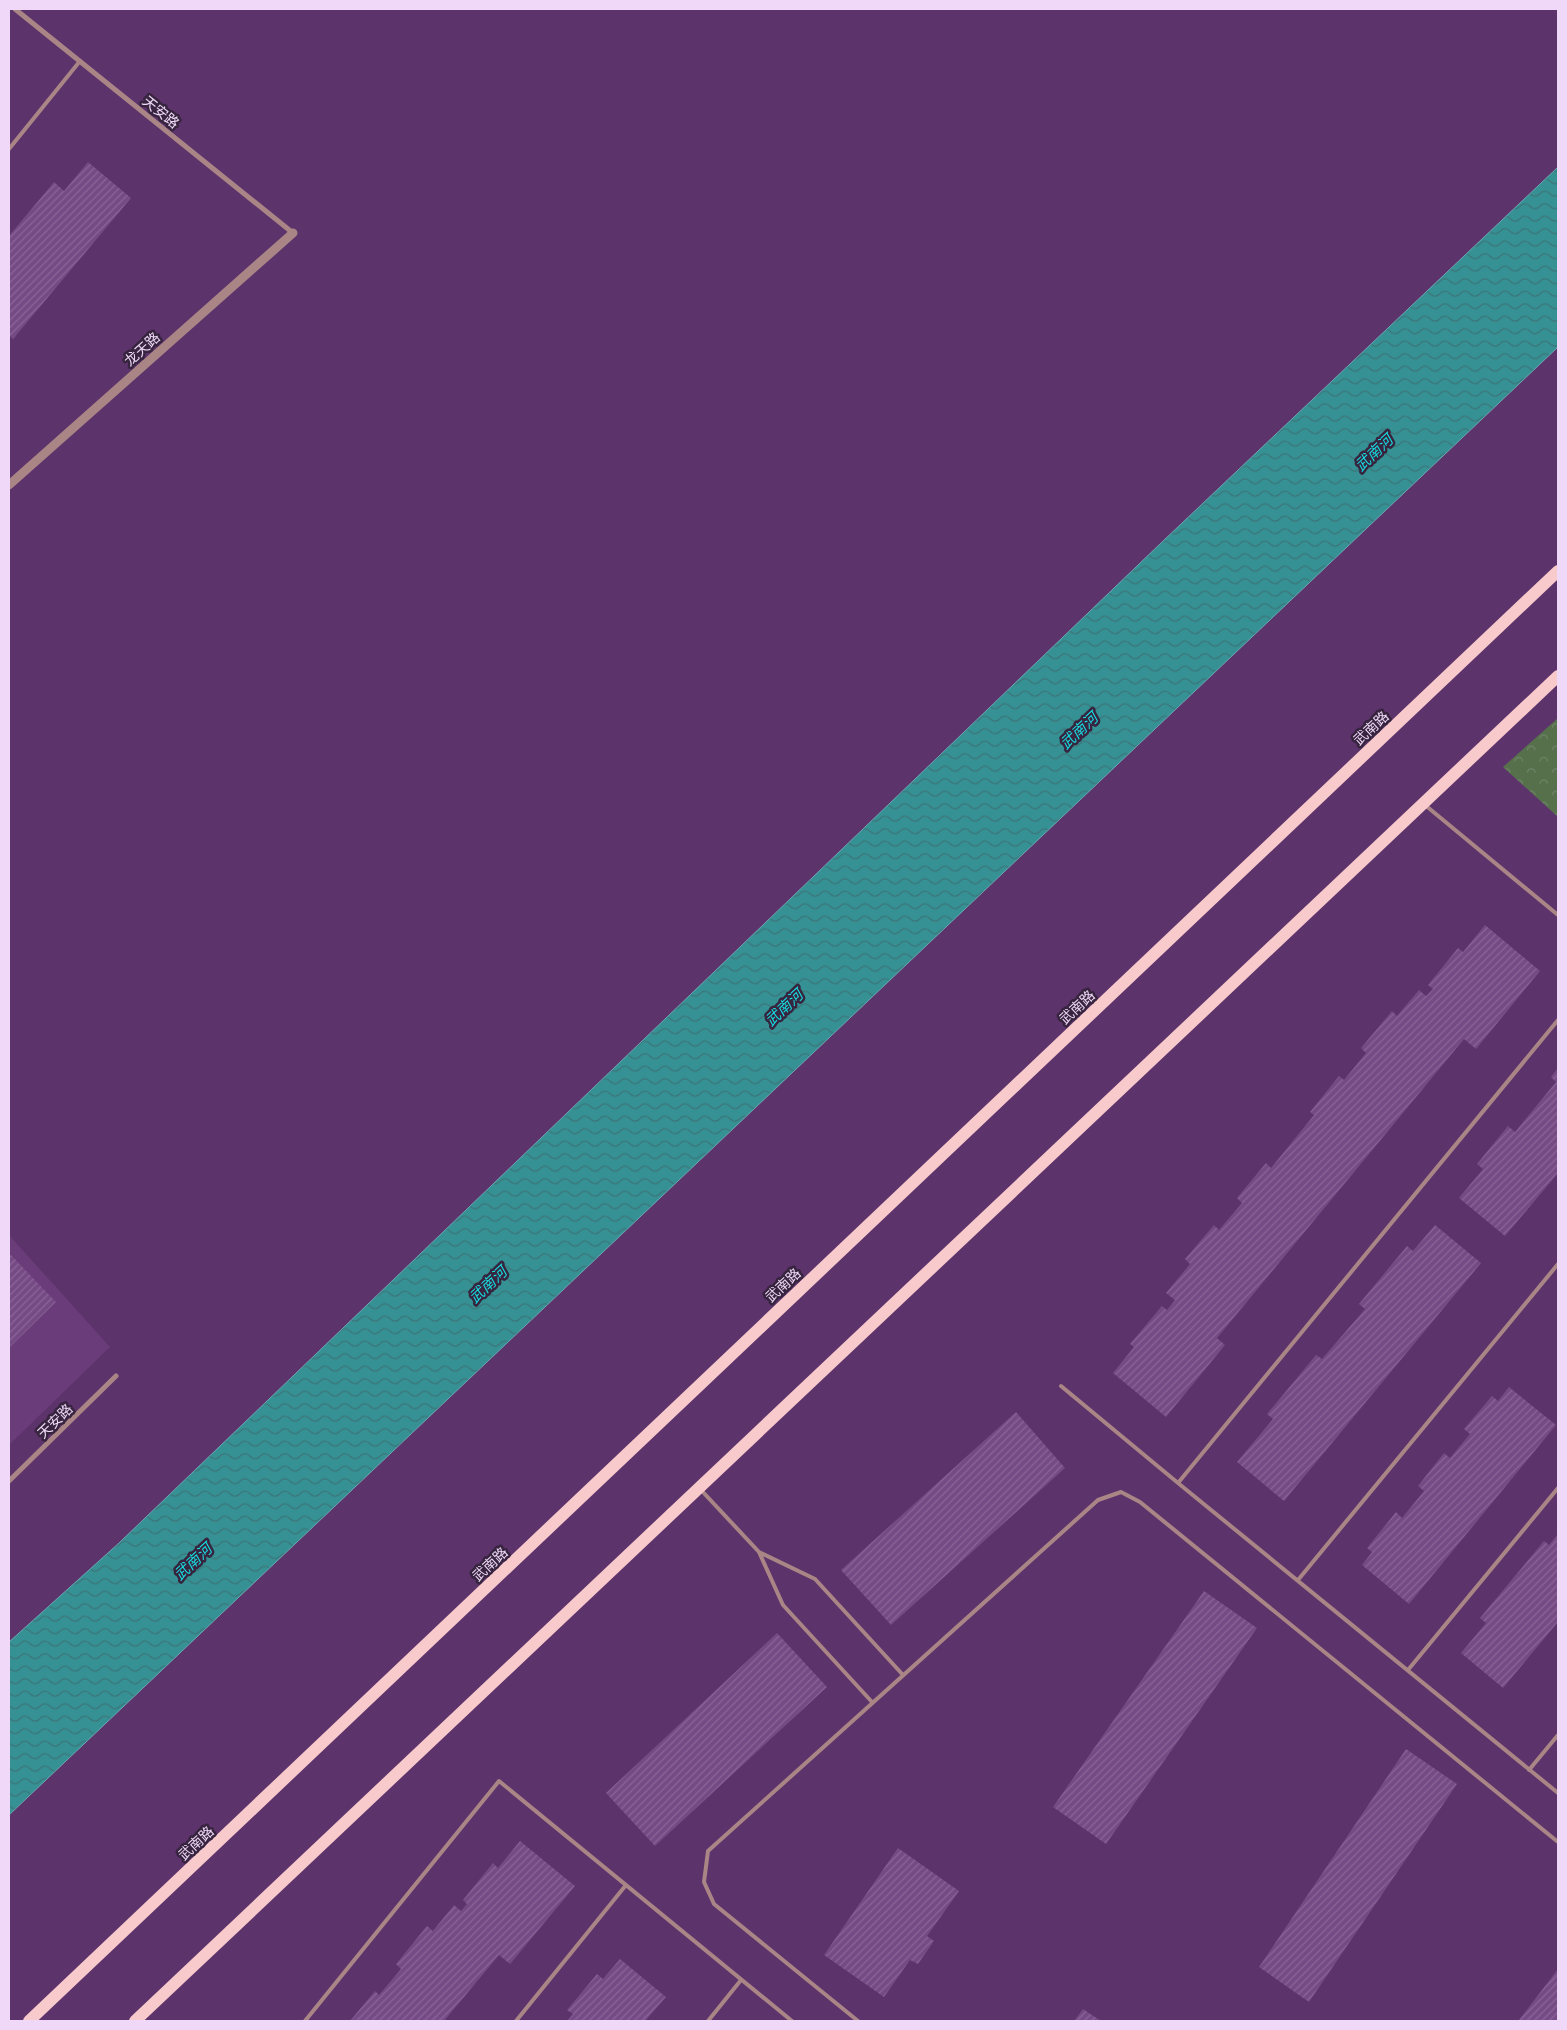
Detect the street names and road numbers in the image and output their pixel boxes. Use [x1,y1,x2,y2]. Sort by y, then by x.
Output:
street label: 天安路 [139,91,184,132]
street label: 龙天路 [120,328,164,370]
street label: 武南路 [1349,706,1392,749]
street label: 武南路 [1055,985,1098,1028]
street label: 武南路 [761,1263,804,1306]
street label: 天安路 [33,1399,76,1442]
street label: 武南路 [468,1542,511,1585]
street label: 武南路 [174,1821,217,1864]

